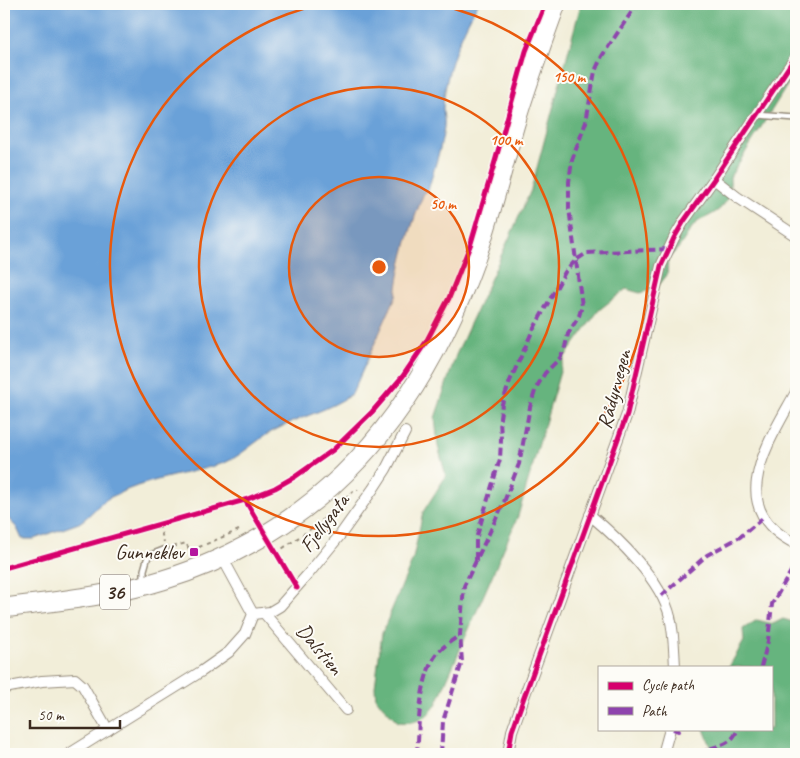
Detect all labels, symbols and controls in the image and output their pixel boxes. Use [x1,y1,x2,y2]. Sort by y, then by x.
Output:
text: 150 m [553,68,587,87]
text: 100 m [490,131,524,150]
text: 50 m [430,195,457,214]
centre of rings [370,258,388,276]
street label: Rådyrvegen [591,345,637,431]
street label: Fjellygata [294,487,356,557]
place label: Gunneklev [115,539,186,565]
marker: Gunneklev [188,546,200,558]
road number: 36 [100,574,130,610]
street label: Dalstien [291,618,349,680]
legend [598,666,772,730]
text: Cycle path [642,676,694,695]
scale bar [30,698,120,730]
text: Path [642,702,668,721]
text: 50 m [38,706,65,725]

